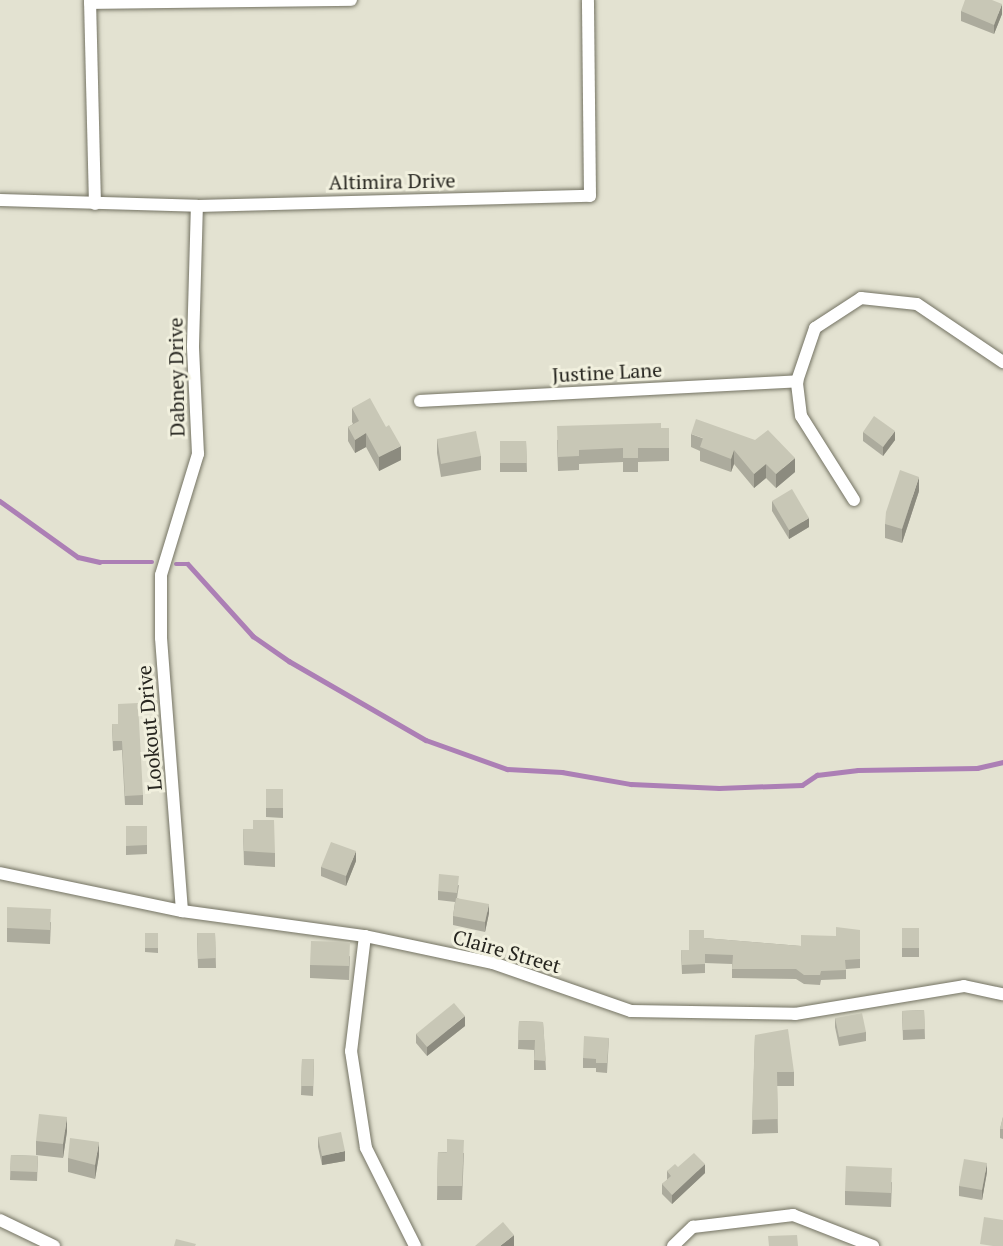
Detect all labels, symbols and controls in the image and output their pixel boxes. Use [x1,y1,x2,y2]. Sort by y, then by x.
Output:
street label: Altimira Drive [328,168,456,194]
street label: Dabney Drive [163,317,189,437]
street label: Justine Lane [551,357,663,387]
street label: Lookout Drive [132,664,166,792]
street label: Claire Street [450,924,564,978]

